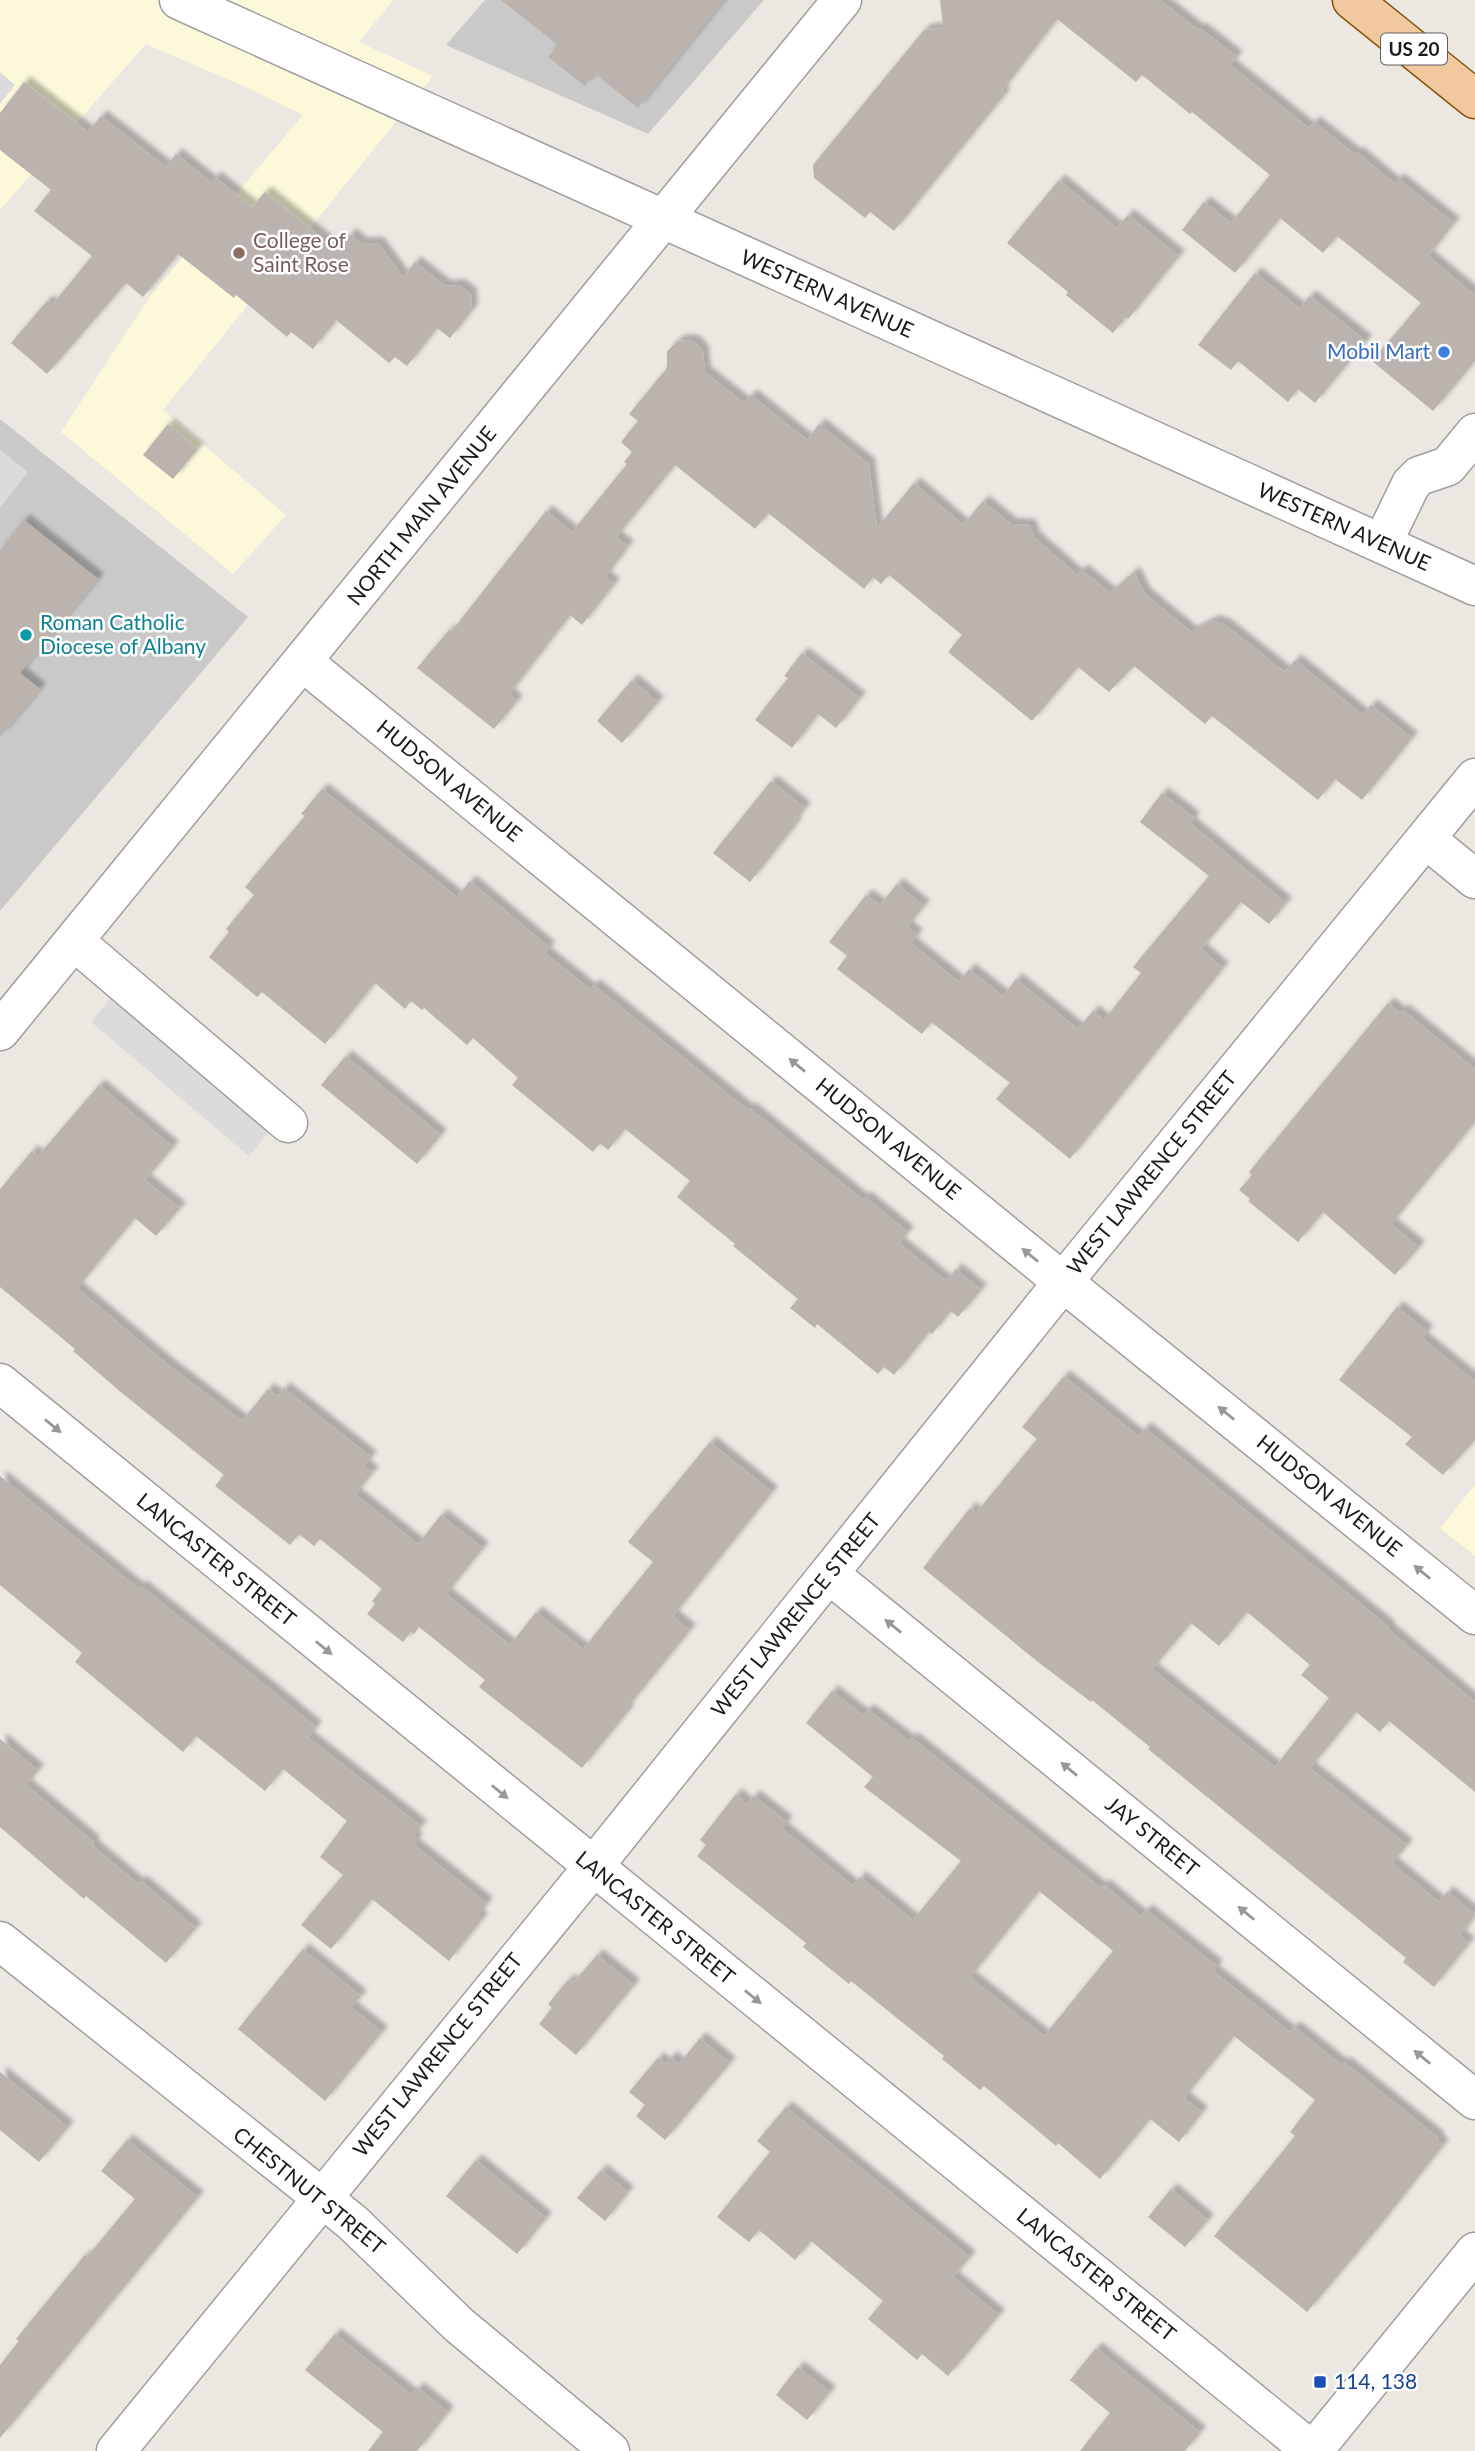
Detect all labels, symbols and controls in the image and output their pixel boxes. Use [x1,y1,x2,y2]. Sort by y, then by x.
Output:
road number: US 20 [1381,34,1447,64]
place label: College of Saint Rose [253,227,349,276]
street label: WESTERN AVENUE [737,243,918,342]
marker: College of Saint Rose [231,245,247,261]
place label: Mobil Mart [1327,338,1430,363]
marker: Mobil Mart [1436,344,1452,360]
street label: NORTH MAIN AVENUE [341,421,501,609]
street label: WESTERN AVENUE [1254,476,1435,575]
place label: Roman Catholic Diocese of Albany [40,609,206,658]
marker: Roman Catholic Diocese of Albany [18,627,34,643]
street label: HUDSON AVENUE [372,714,528,846]
one-way arrow [788,1057,806,1072]
street label: WEST LAWRENCE STREET [1061,1065,1241,1279]
street label: HUDSON AVENUE [811,1072,967,1204]
one-way arrow [1022,1248,1039,1263]
one-way arrow [1218,1406,1236,1421]
one-way arrow [43,1419,61,1434]
street label: HUDSON AVENUE [1252,1429,1408,1561]
street label: LANCASTER STREET [132,1487,302,1631]
street label: WEST LAWRENCE STREET [705,1507,885,1721]
one-way arrow [1413,1565,1430,1580]
one-way arrow [884,1619,901,1634]
one-way arrow [315,1640,333,1655]
one-way arrow [1061,1762,1079,1777]
one-way arrow [491,1784,509,1799]
street label: JAY STREET [1101,1791,1205,1881]
street label: LANCASTER STREET [571,1845,741,1989]
one-way arrow [1237,1906,1254,1921]
street label: WEST LAWRENCE STREET [347,1947,527,2161]
one-way arrow [744,1989,761,2004]
one-way arrow [1414,2049,1432,2064]
street label: CHESTNUT STREET [229,2121,391,2259]
street label: LANCASTER STREET [1012,2202,1182,2346]
place label: 114, 138 [1334,2368,1417,2393]
marker: 114, 138 [1312,2374,1328,2390]

